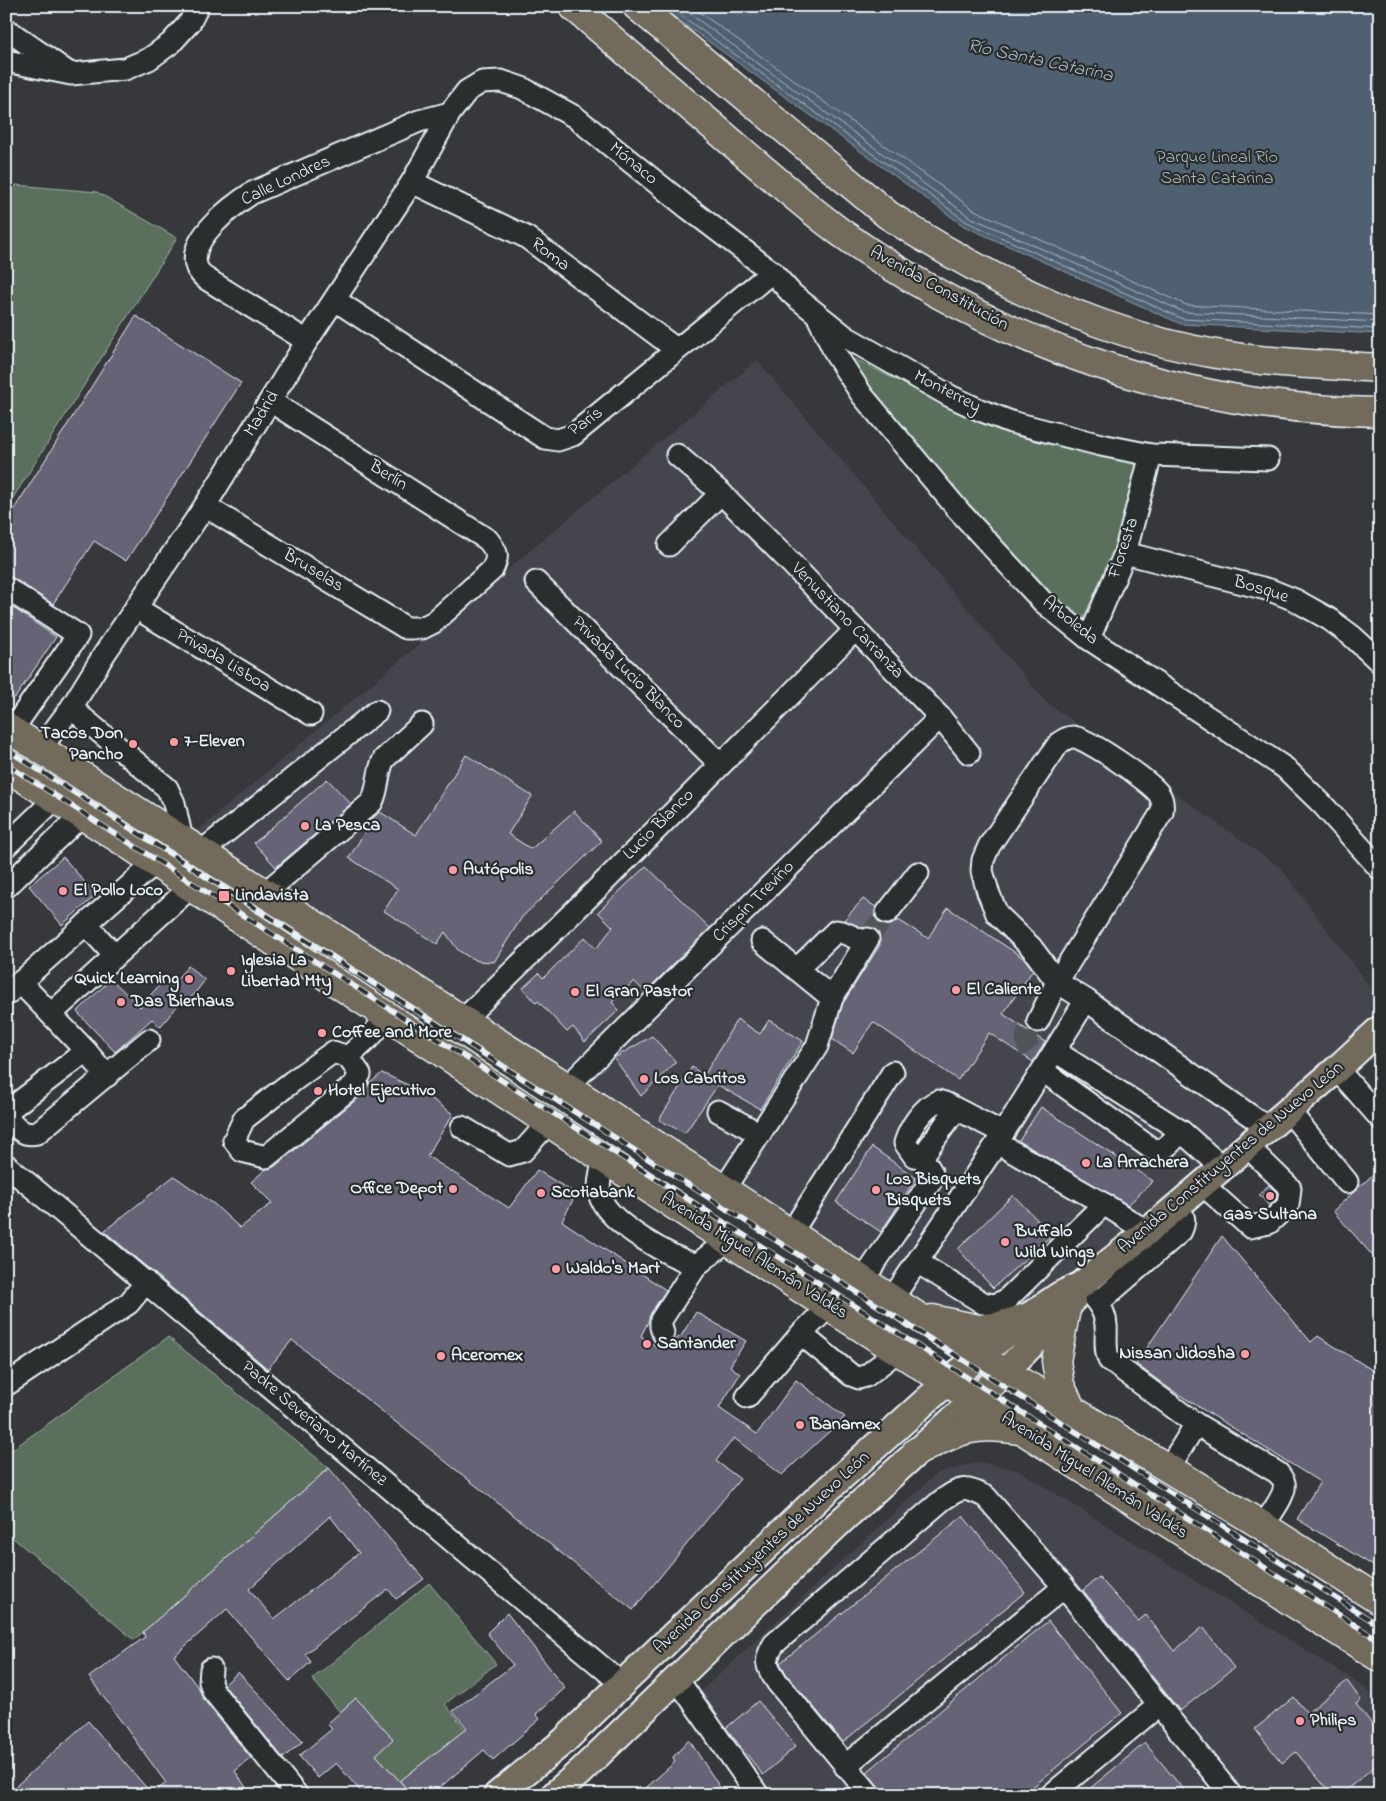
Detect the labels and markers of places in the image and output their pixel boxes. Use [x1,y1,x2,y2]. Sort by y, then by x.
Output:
place label: Tacos Don Pancho [41,721,123,768]
place label: 7-Eleven [184,729,245,755]
marker: 7-Eleven [168,736,180,748]
marker: Tacos Don Pancho [127,738,139,750]
place label: La Pesca [315,813,380,839]
marker: La Pesca [299,820,311,832]
place label: Autópolis [463,857,534,883]
marker: Autópolis [447,864,459,876]
place label: El Pollo Loco [73,878,163,904]
place label: Lindavista [235,883,309,909]
marker: El Pollo Loco [57,885,69,897]
marker: Lindavista [217,889,231,903]
place label: Iglesia La Libertad Mty [241,948,331,996]
marker: Iglesia La Libertad Mty [225,965,237,977]
place label: Quick Learning [74,966,179,993]
marker: Quick Learning [183,973,195,985]
place label: El Caliente [966,977,1042,1003]
place label: El Gran Pastor [585,979,693,1005]
marker: El Caliente [950,984,962,996]
marker: El Gran Pastor [569,986,581,998]
place label: Das Bierhaus [130,989,234,1015]
marker: Das Bierhaus [115,996,127,1008]
place label: Coffee and More [332,1020,453,1046]
marker: Coffee and More [316,1027,328,1039]
place label: Los Cabritos [654,1066,746,1092]
marker: Los Cabritos [638,1073,650,1085]
place label: Hotel Ejecutivo [328,1078,436,1104]
marker: Hotel Ejecutivo [312,1085,324,1097]
place label: La Arrachera [1096,1150,1189,1176]
marker: La Arrachera [1080,1157,1092,1169]
place label: Los Bisquets Bisquets [885,1167,981,1214]
place label: Office Depot [350,1176,444,1202]
place label: Scotiabank [551,1180,636,1206]
marker: Office Depot [447,1183,459,1195]
marker: Los Bisquets Bisquets [870,1184,882,1196]
marker: Scotiabank [535,1187,547,1199]
marker: Gas Sultana [1264,1190,1276,1202]
place label: Gas Sultana [1223,1202,1317,1228]
place label: Buffalo Wild Wings [1014,1219,1095,1267]
marker: Buffalo Wild Wings [999,1236,1011,1248]
place label: Waldo's Mart [566,1256,661,1282]
marker: Waldo's Mart [550,1263,562,1275]
place label: Santander [657,1331,736,1357]
marker: Santander [641,1338,653,1350]
place label: Nissan Jidosha [1119,1341,1235,1367]
place label: Aceromex [451,1343,523,1369]
marker: Nissan Jidosha [1239,1348,1251,1360]
marker: Aceromex [435,1350,447,1362]
place label: Banamex [809,1412,881,1438]
marker: Banamex [794,1419,806,1431]
place label: Philips [1310,1708,1356,1734]
marker: Philips [1294,1715,1306,1727]

